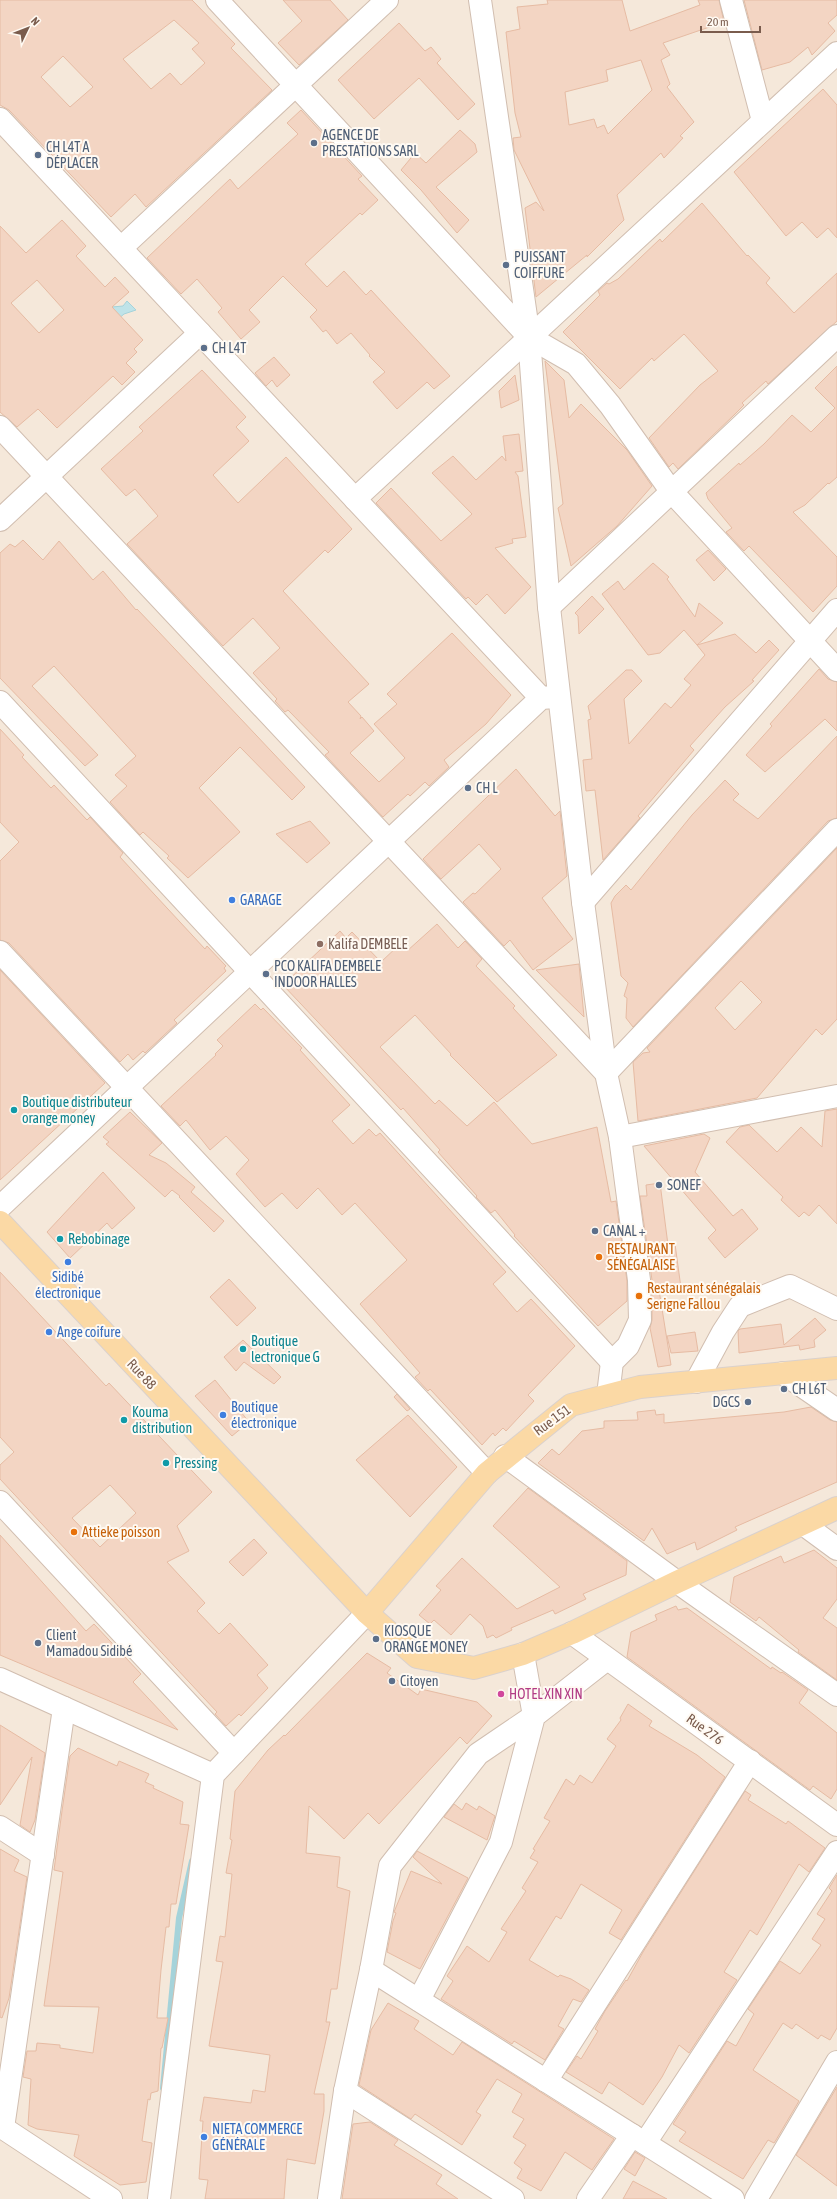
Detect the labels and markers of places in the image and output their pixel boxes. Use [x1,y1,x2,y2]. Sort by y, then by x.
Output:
place label: AGENCE DE PRESTATIONS SARL [322,127,419,159]
marker: AGENCE DE PRESTATIONS SARL [309,138,319,148]
place label: CH L4T A DÉPLACER [46,139,98,171]
marker: CH L4T A DÉPLACER [33,150,43,160]
place label: PUISSANT COIFFURE [514,249,566,281]
marker: PUISSANT COIFFURE [501,260,511,270]
place label: CH L4T [212,340,247,356]
marker: CH L4T [199,343,209,353]
place label: CH L [476,780,498,796]
marker: CH L [463,783,473,793]
place label: GARAGE [240,892,282,908]
marker: GARAGE [227,895,237,905]
place label: Kalifa DEMBELE [328,936,408,952]
marker: Kalifa DEMBELE [315,939,325,949]
place label: PCO KALIFA DEMBELE INDOOR HALLES [274,958,381,990]
marker: PCO KALIFA DEMBELE INDOOR HALLES [261,969,271,979]
place label: Boutique distributeur orange money [22,1094,132,1126]
marker: Boutique distributeur orange money [9,1105,19,1115]
place label: SONEF [667,1177,701,1193]
marker: SONEF [654,1180,664,1190]
place label: CANAL + [603,1223,646,1239]
marker: CANAL + [590,1226,600,1236]
place label: Rebobinage [68,1231,130,1247]
marker: Rebobinage [55,1234,65,1244]
place label: RESTAURANT SÉNÉGALAISE [607,1241,675,1273]
marker: RESTAURANT SÉNÉGALAISE [594,1252,604,1262]
marker: Sidibé électronique [63,1257,73,1267]
place label: Sidibé électronique [35,1269,101,1301]
place label: Restaurant sénégalais Serigne Fallou [647,1280,761,1312]
marker: Restaurant sénégalais Serigne Fallou [634,1291,644,1301]
place label: Ange coifure [57,1324,121,1340]
marker: Ange coifure [44,1327,54,1337]
place label: Boutique lectronique G [251,1333,320,1365]
marker: Boutique lectronique G [238,1344,248,1354]
place label: CH L6T [792,1381,827,1397]
marker: CH L6T [779,1384,789,1394]
place label: DGCS [713,1394,740,1410]
marker: DGCS [743,1397,753,1407]
place label: Boutique électronique [231,1399,297,1431]
place label: Kouma distribution [132,1404,192,1436]
marker: Boutique électronique [218,1410,228,1420]
marker: Kouma distribution [119,1415,129,1425]
place label: Pressing [174,1455,217,1471]
marker: Pressing [161,1458,171,1468]
place label: Attieke poisson [82,1524,160,1540]
marker: Attieke poisson [69,1527,79,1537]
place label: KIOSQUE ORANGE MONEY [384,1623,468,1655]
place label: Client Mamadou Sidibé [46,1627,132,1659]
marker: KIOSQUE ORANGE MONEY [371,1634,381,1644]
marker: Client Mamadou Sidibé [33,1638,43,1648]
place label: Citoyen [400,1673,439,1689]
marker: Citoyen [387,1676,397,1686]
place label: HOTEL XIN XIN [509,1686,583,1702]
marker: HOTEL XIN XIN [496,1689,506,1699]
place label: NIETA COMMERCE GÉNÉRALE [212,2121,302,2153]
marker: NIETA COMMERCE GÉNÉRALE [199,2132,209,2142]

